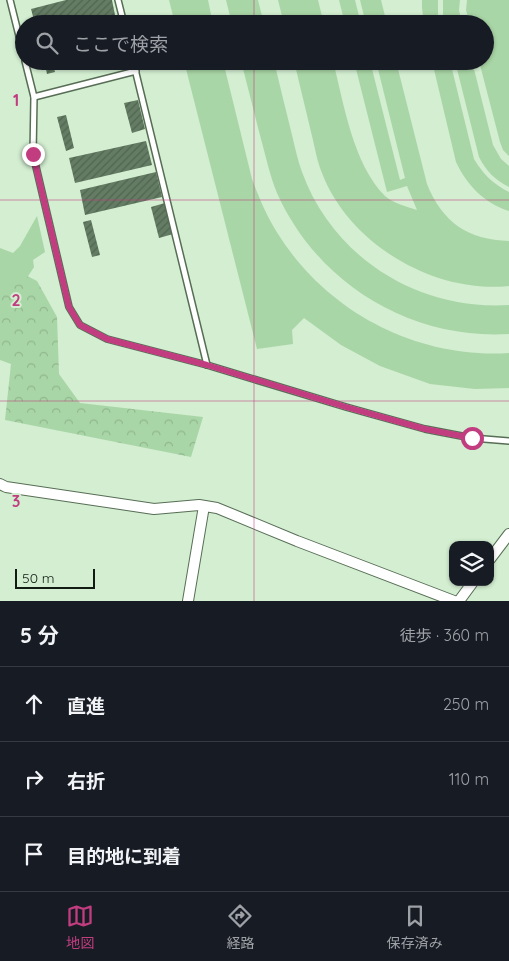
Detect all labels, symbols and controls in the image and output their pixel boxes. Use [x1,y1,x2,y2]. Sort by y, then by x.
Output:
search box [15,15,494,70]
icon: search [33,29,61,57]
text: ここで検索 [73,32,168,56]
text: 1 [13,90,19,110]
route end [22,143,45,166]
text: 2 [11,290,21,310]
route start [461,427,484,450]
text: 3 [12,491,20,511]
map controls [449,541,494,586]
button: layers [449,541,494,586]
scale bar [15,566,95,589]
text: 50 m [22,569,55,587]
text: 5 分 [20,622,59,648]
text: 徒歩 · 360 m [400,625,489,645]
icon: ahead [20,690,48,718]
text: 直進 [67,694,105,718]
text: 250 m [443,694,489,714]
icon: right [20,765,48,793]
text: 右折 [67,769,105,793]
text: 110 m [449,769,489,789]
icon: arrive [20,840,48,868]
text: 目的地に到着 [67,844,181,868]
tab: 地図 [66,902,94,952]
tab: 経路 [226,902,254,952]
tab: 保存済み [387,902,443,952]

